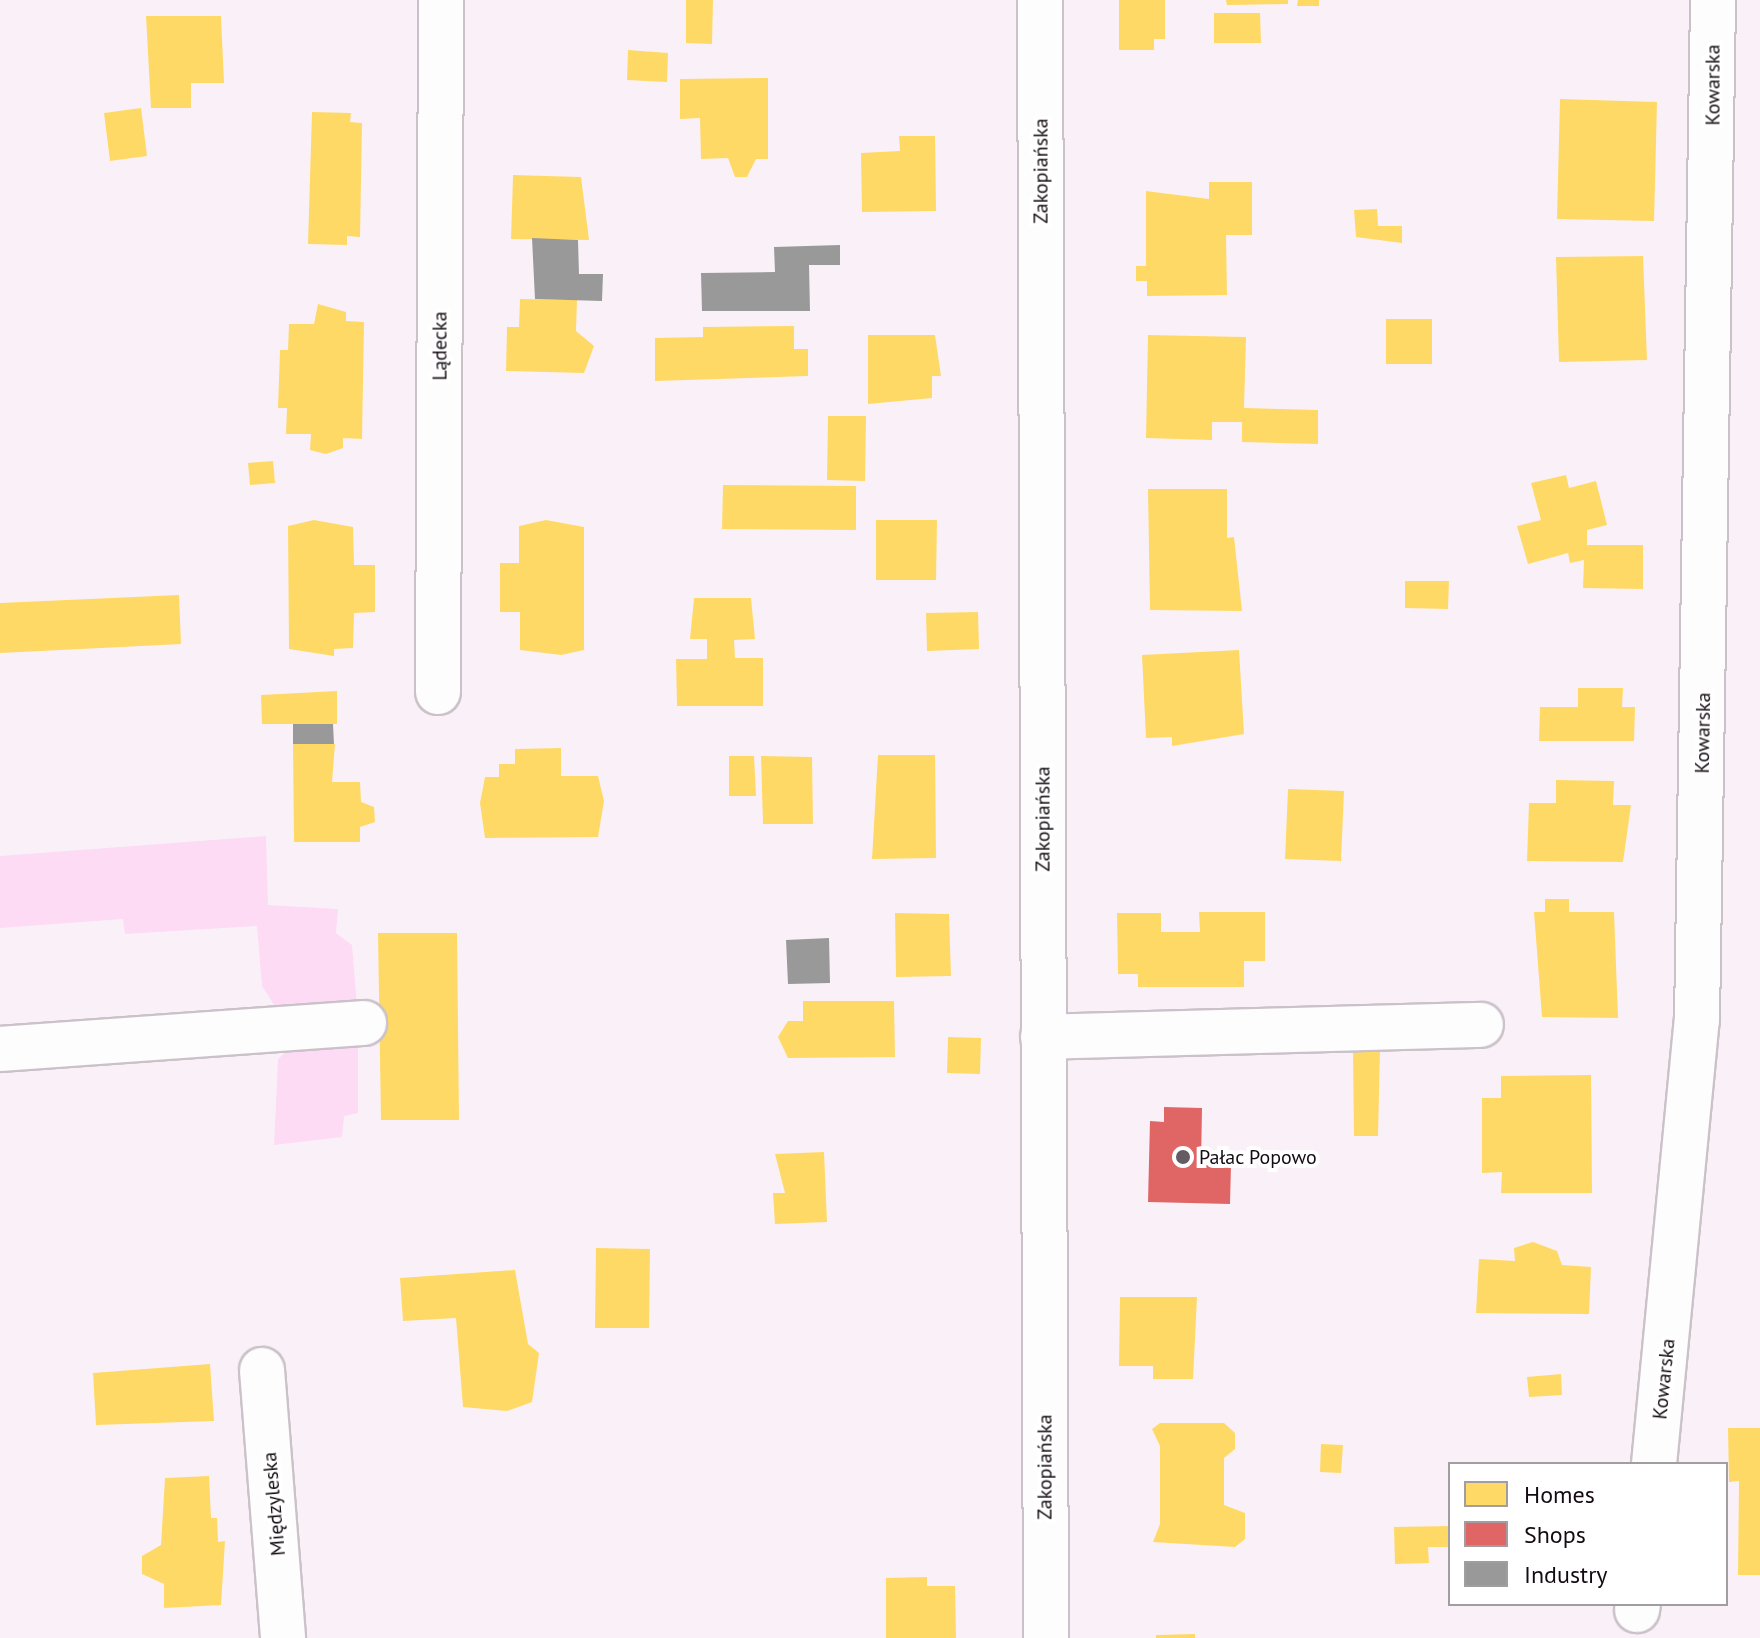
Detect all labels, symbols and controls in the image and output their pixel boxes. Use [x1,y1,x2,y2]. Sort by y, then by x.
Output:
street label: Kowarska [1701,44,1725,126]
street label: Zakopiańska [1029,118,1053,224]
street label: Lądecka [428,311,452,381]
street label: Kowarska [1690,692,1716,774]
street label: Zakopiańska [1031,766,1055,872]
place label: Pałac Popowo [1199,1145,1317,1169]
marker: Pałac Popowo [1174,1148,1192,1166]
street label: Kowarska [1648,1337,1680,1421]
street label: Zakopiańska [1033,1414,1057,1520]
street label: Międzyleska [258,1451,290,1557]
legend [1448,1462,1728,1606]
text: Homes [1524,1479,1595,1510]
text: Shops [1524,1519,1586,1550]
text: Industry [1524,1559,1608,1590]

